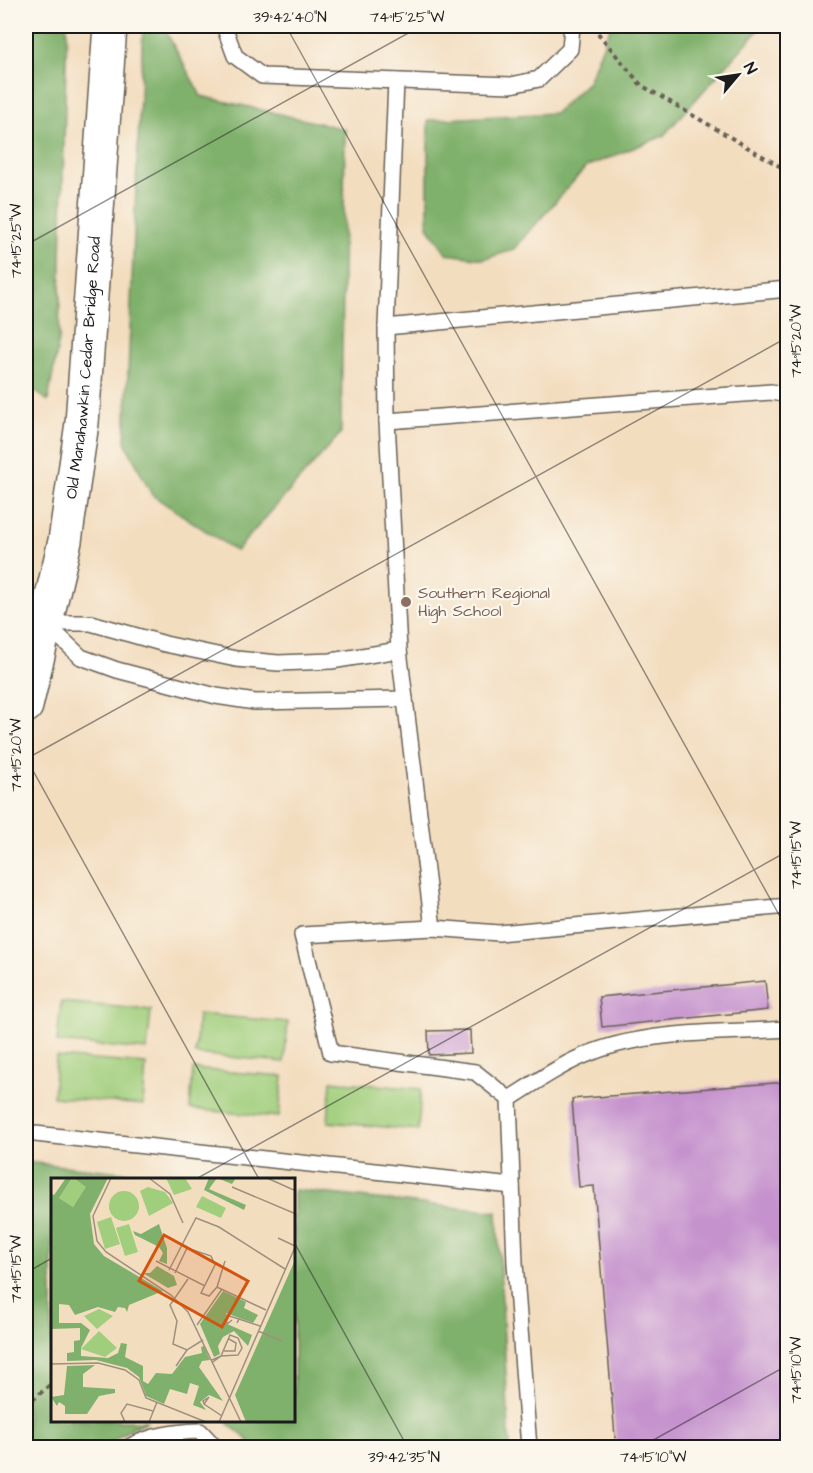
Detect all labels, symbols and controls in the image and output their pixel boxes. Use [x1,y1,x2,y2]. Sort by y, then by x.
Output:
text: 39°42'40"N [253,7,327,28]
text: 74°15'25"W [370,7,444,28]
north arrow [708,45,768,105]
text: N [738,58,762,78]
text: 74°15'25"W [6,204,27,278]
street label: Old Manahawkin Cedar Bridge Road [60,236,106,500]
text: 74°15'20"W [786,304,807,378]
place label: Southern Regional High School [418,582,550,623]
marker: Southern Regional High School [399,595,413,609]
text: 74°15'20"W [6,718,27,792]
text: 74°15'15"W [786,821,807,889]
inset map [51,1178,296,1422]
text: 74°15'15"W [6,1235,27,1303]
text: 74°15'10"W [786,1337,807,1403]
text: 39°42'35"N [368,1447,440,1468]
text: 74°15'10"W [620,1447,686,1468]

